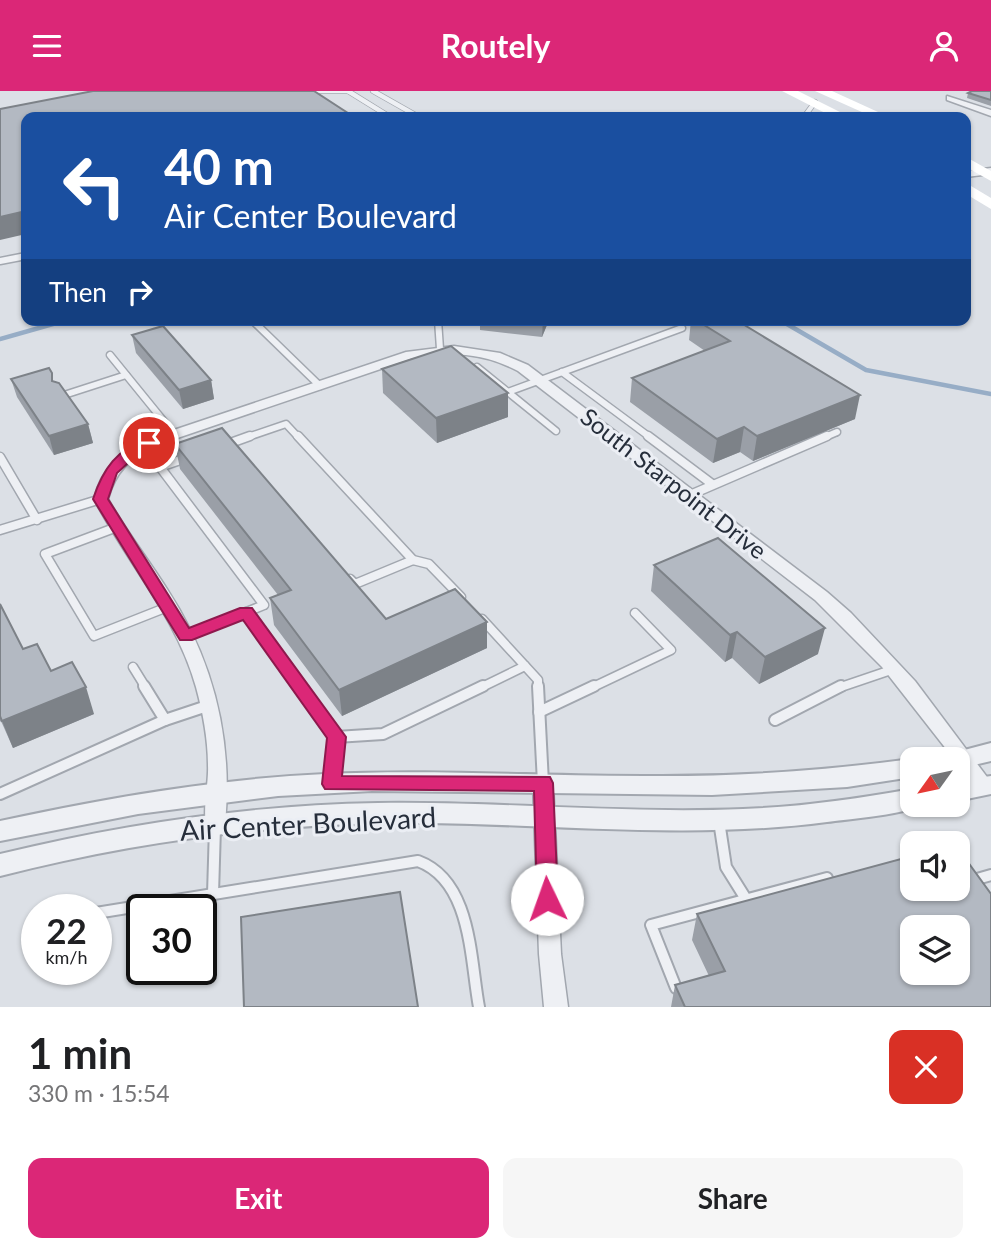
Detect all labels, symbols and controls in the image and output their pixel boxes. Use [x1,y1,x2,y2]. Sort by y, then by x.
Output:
text: Routely [441,26,550,65]
icon: menu [28,27,66,65]
icon: person [925,27,963,65]
text: 40 m [164,137,274,195]
icon: left [49,140,140,231]
text: Air Center Boulevard [164,196,457,235]
icon: right [121,273,159,311]
text: Then [49,276,107,308]
street label: South Starpoint Drive [575,401,773,565]
pin [119,413,179,473]
icon: arrive [130,424,168,462]
north arrow [900,747,970,817]
map controls [900,747,970,985]
street label: Air Center Boulevard [179,799,437,847]
button: sound [900,831,970,901]
position arrow [510,862,584,936]
speed limit sign: 30 [126,894,217,985]
text: 22 [46,909,87,951]
button: layers [900,915,970,985]
text: km/h [45,946,88,968]
text: 1 min [28,1028,132,1078]
button: close [889,1030,963,1104]
text: 330 m · 15:54 [28,1079,170,1107]
button: Exit [28,1158,489,1238]
button: Share [503,1158,963,1238]

